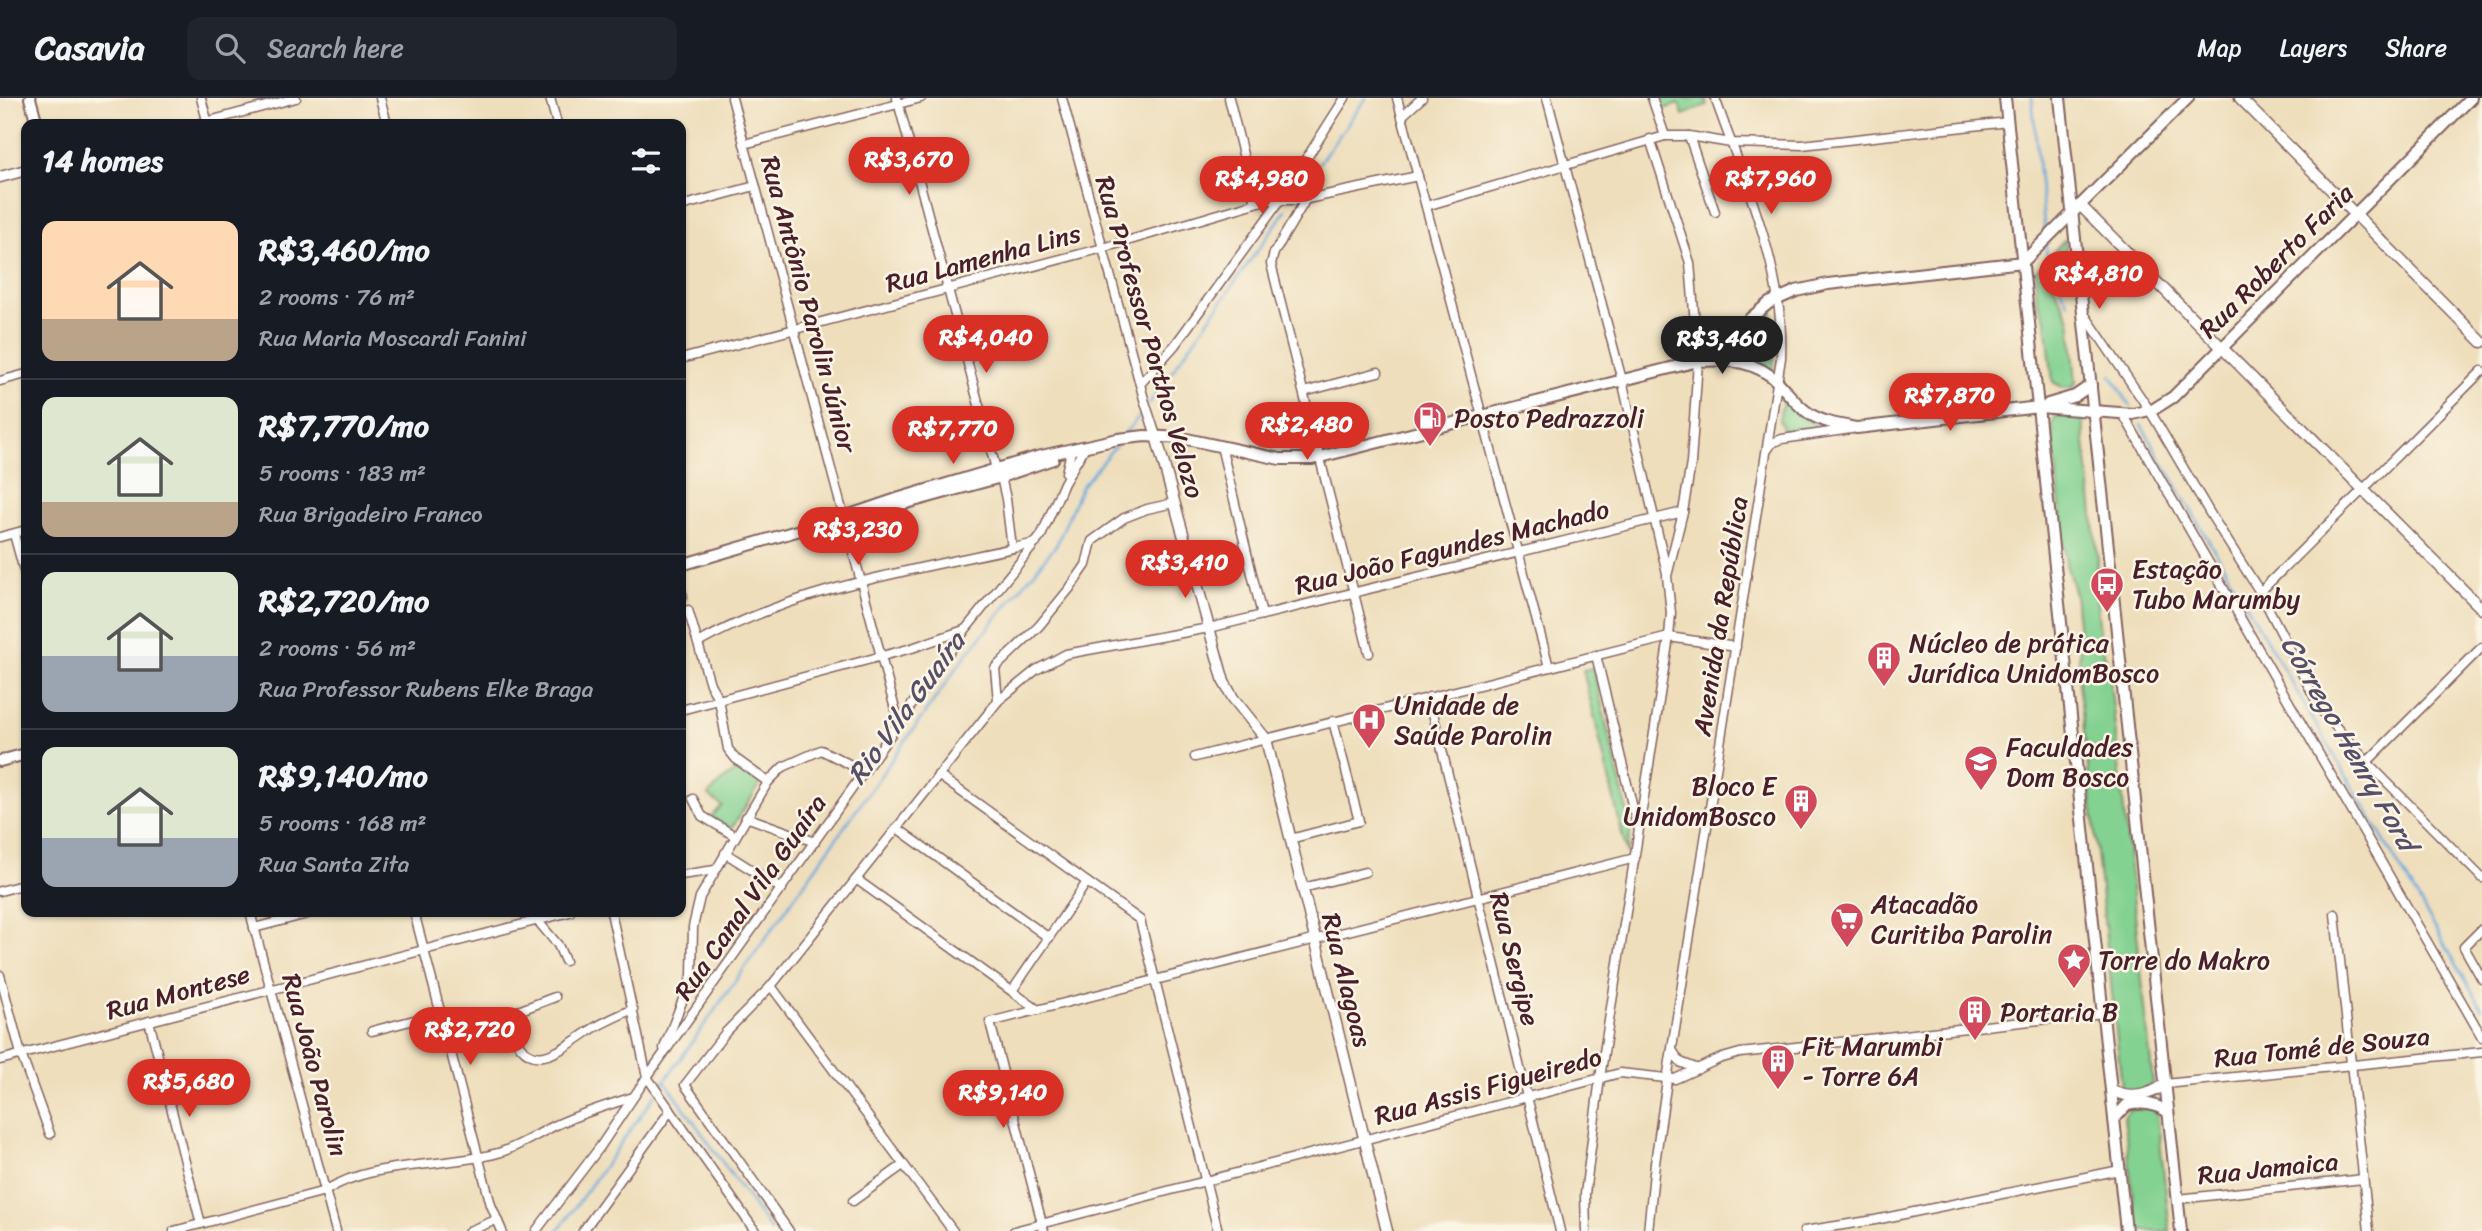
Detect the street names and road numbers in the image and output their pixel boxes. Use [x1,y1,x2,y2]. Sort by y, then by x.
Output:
street label: Rua Antônio Parolin Júnior [747,150,871,459]
street label: Rua Professor Porthos Velozo [1082,170,1218,504]
street label: Rua Roberto Faria [2187,172,2365,350]
street label: Rua Lamenha Lins [880,210,1086,306]
street label: Rua João Fagundes Machado [1290,486,1614,608]
street label: Avenida da República [1678,493,1762,740]
street label: Rua Canal Vila Guaíra [661,784,839,1010]
street label: Rua Sergipe [1476,887,1554,1031]
street label: Rua Alagoas [1308,908,1386,1052]
street label: Rua Montese [101,951,255,1033]
street label: Rua João Parolin [268,968,362,1162]
street label: Rua Tomé de Souza [2212,1013,2432,1081]
street label: Rua Assis Figueiredo [1369,1033,1607,1138]
street label: Rua Jamaica [2195,1138,2341,1198]

